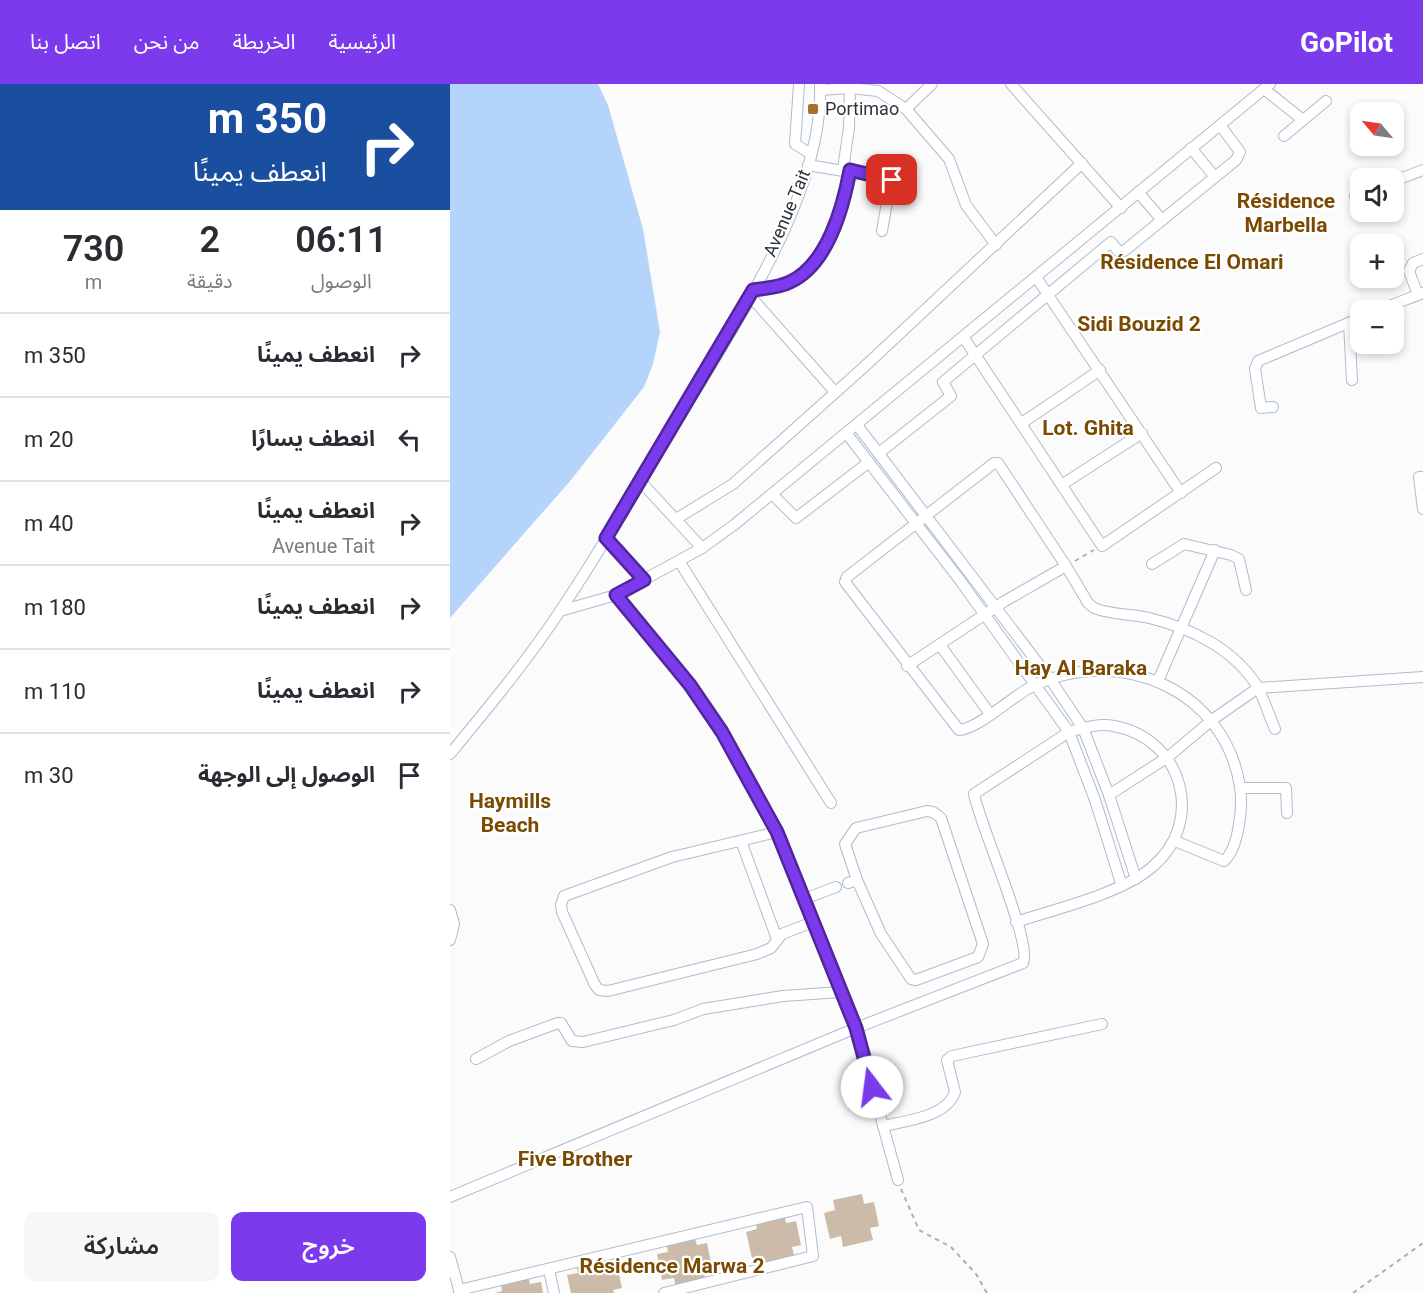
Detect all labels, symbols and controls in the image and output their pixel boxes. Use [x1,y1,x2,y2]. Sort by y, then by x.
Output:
text: GoPilot [1300,26,1393,59]
text: اتصل بنا [30,30,101,54]
text: من نحن [134,30,200,54]
text: الخريطة [233,30,296,54]
text: الرئيسية [329,30,396,54]
text: 350 m [208,94,327,143]
place label: Portimao [825,98,899,119]
marker: Portimao [806,102,820,116]
north arrow [1350,102,1404,156]
map controls [1350,102,1404,354]
icon: right [348,108,426,186]
pin [866,154,917,205]
text: انعطف يمينًا [193,156,327,188]
icon: arrive [875,163,908,196]
street label: Avenue Tait [759,166,814,260]
button: sound [1350,168,1404,222]
district label: Résidence Marbella [1237,189,1335,237]
text: 2 [200,219,220,261]
text: 06:11 [295,219,387,261]
text: 730 [63,228,124,270]
button: + [1350,234,1404,288]
district label: Résidence El Omari [1100,250,1284,274]
text: دقيقة [187,269,233,293]
text: الوصول [311,269,372,293]
text: m [85,270,102,294]
button: − [1350,300,1404,354]
district label: Sidi Bouzid 2 [1077,312,1201,336]
icon: right [393,339,426,372]
text: انعطف يمينًا [257,342,375,367]
text: 350 m [24,343,86,368]
district label: Lot. Ghita [1042,416,1134,440]
icon: left [393,423,426,456]
text: انعطف يسارًا [251,426,375,451]
text: 20 m [24,427,74,452]
text: انعطف يمينًا [257,498,375,523]
icon: right [393,507,426,540]
text: 40 m [24,511,74,536]
text: Avenue Tait [272,534,375,558]
icon: right [393,591,426,624]
text: انعطف يمينًا [257,594,375,619]
text: 180 m [24,595,86,620]
district label: Hay Al Baraka [1015,656,1147,680]
icon: right [393,675,426,708]
text: انعطف يمينًا [257,678,375,703]
text: 110 m [24,679,86,704]
icon: arrive [393,759,426,792]
text: الوصول إلى الوجهة [198,762,375,787]
text: 30 m [24,763,74,788]
district label: Haymills Beach [469,789,551,837]
position arrow [840,1055,904,1119]
district label: Five Brother [518,1147,633,1171]
button: مشاركة [24,1212,219,1281]
button: خروج [231,1212,426,1281]
district label: Résidence Marwa 2 [580,1254,765,1278]

